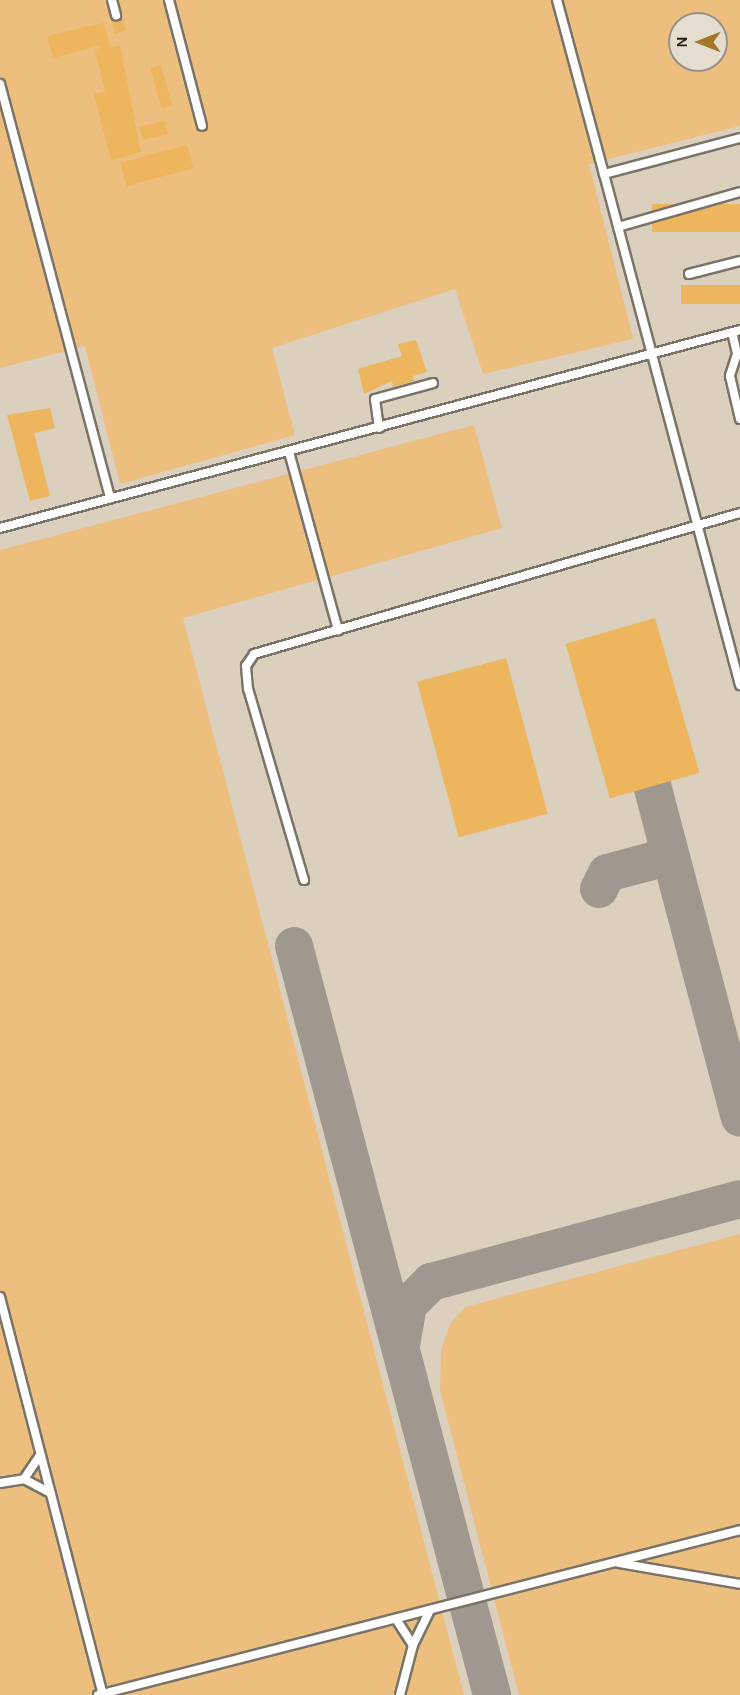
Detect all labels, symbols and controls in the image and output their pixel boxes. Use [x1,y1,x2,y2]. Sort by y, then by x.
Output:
north arrow [668,12,728,72]
text: N [672,36,691,48]

